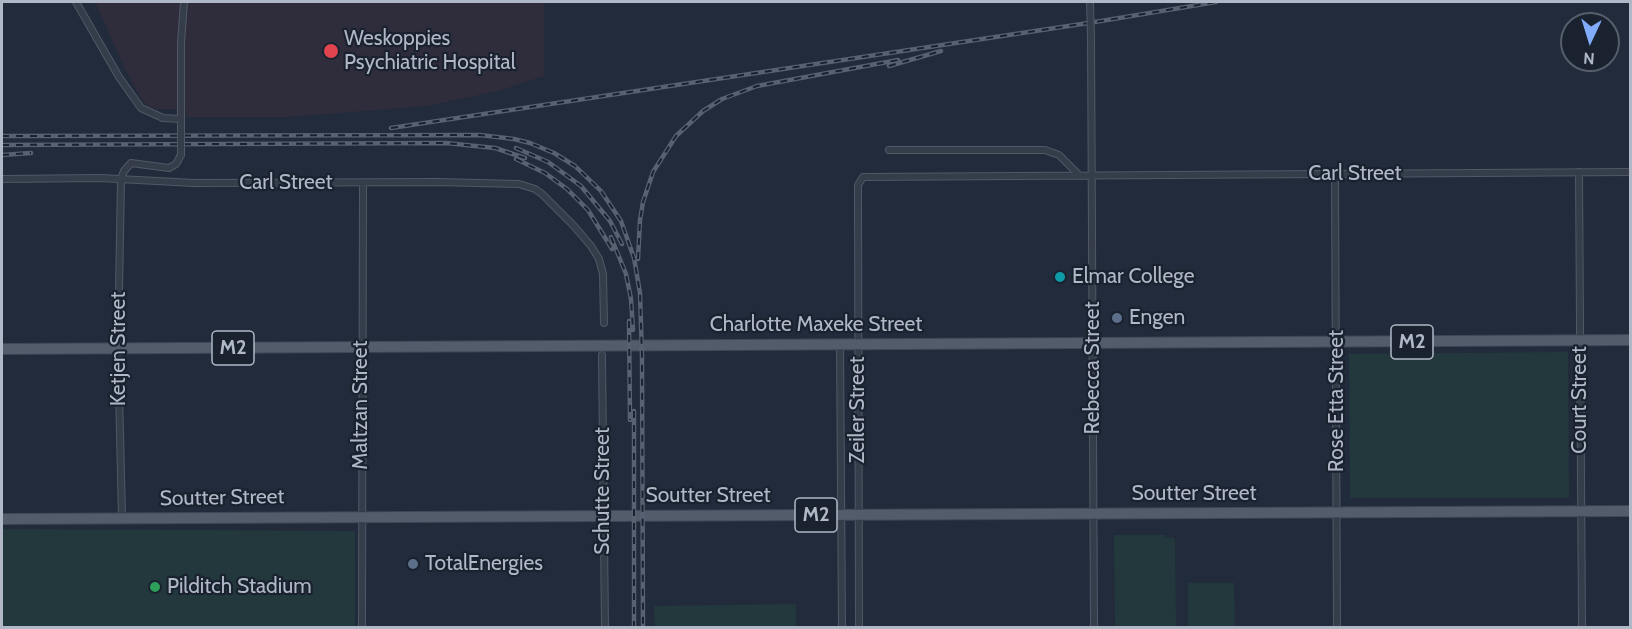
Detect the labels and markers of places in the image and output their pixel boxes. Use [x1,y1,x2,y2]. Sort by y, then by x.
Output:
place label: Weskoppies Psychiatric Hospital [344,26,516,76]
marker: Weskoppies Psychiatric Hospital [322,42,340,60]
place label: Elmar College [1072,264,1194,290]
marker: Elmar College [1053,270,1067,284]
place label: Engen [1129,305,1185,331]
marker: Engen [1110,311,1124,325]
place label: TotalEnergies [425,551,543,577]
marker: TotalEnergies [406,557,420,571]
place label: Pilditch Stadium [167,574,312,600]
marker: Pilditch Stadium [148,580,162,594]

